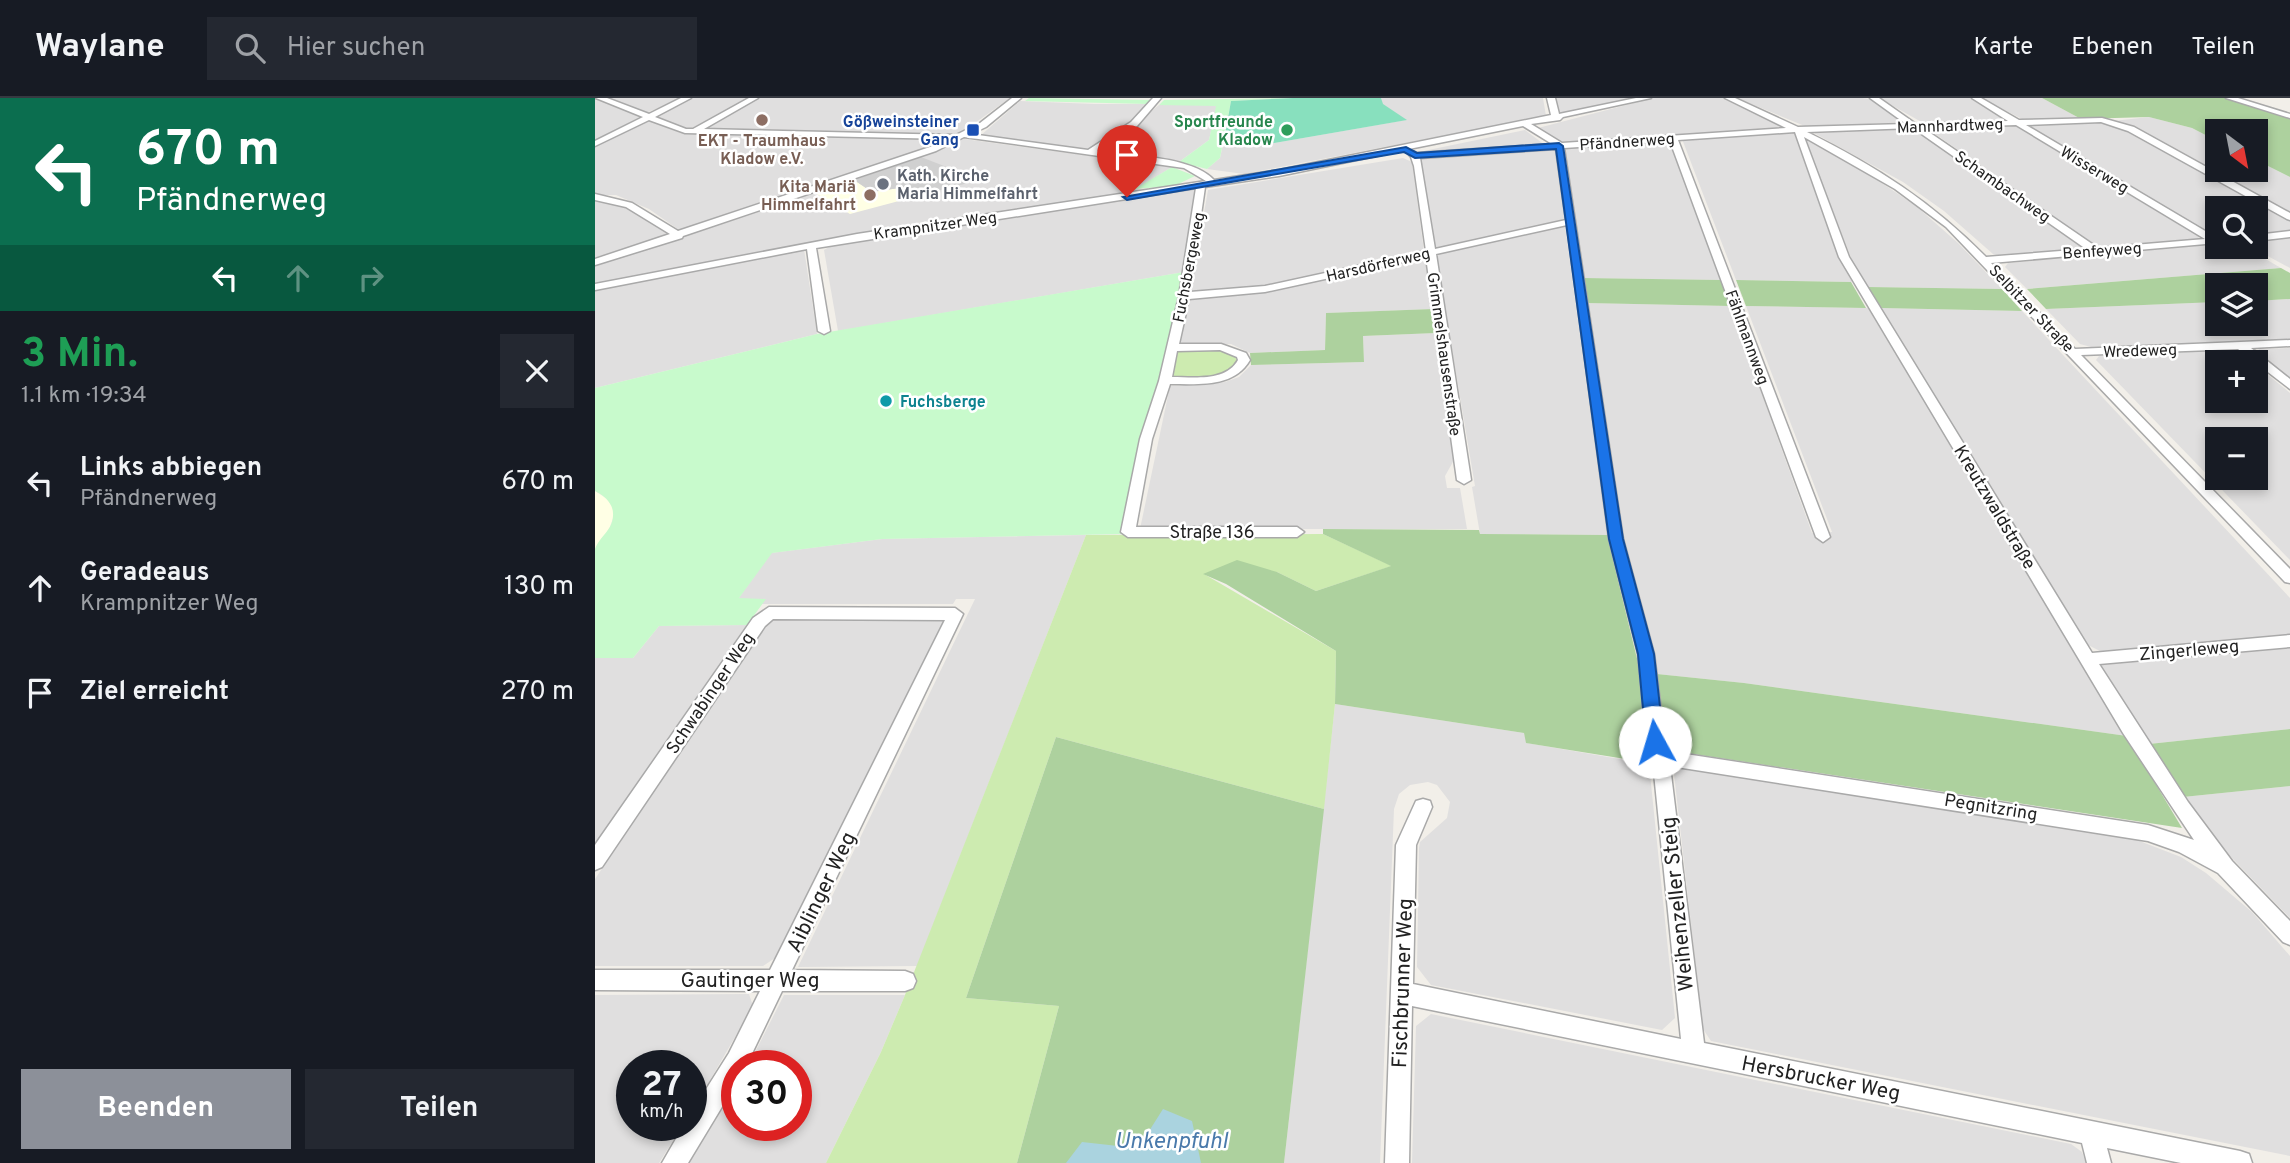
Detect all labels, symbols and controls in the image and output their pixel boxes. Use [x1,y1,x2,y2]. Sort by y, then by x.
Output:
search box [207,17,697,80]
text: Waylane [35,27,165,69]
icon: search [231,29,269,67]
text: Hier suchen [287,32,425,65]
text: Karte [1973,33,2033,63]
text: Ebenen [2071,33,2153,63]
text: Teilen [2191,33,2255,63]
marker: EKT - Traumhaus Kladow e.V. [754,112,770,128]
place label: Gößweinsteiner Gang [843,113,959,151]
place label: Sportfreunde Kladow [1174,113,1273,151]
street label: Mannhardtweg [1896,115,2004,139]
north arrow [2205,119,2268,182]
map controls [2205,119,2268,490]
text: 670 m [136,121,280,183]
marker: Gößweinsteiner Gang [965,122,981,138]
marker: Sportfreunde Kladow [1279,122,1295,138]
pin [1097,125,1157,197]
icon: left [21,126,112,217]
street label: Pfändnerweg [1579,130,1675,156]
place label: EKT - Traumhaus Kladow e.V. [698,132,826,170]
icon: arrive [1108,136,1146,174]
street label: Wisserweg [2056,142,2132,199]
street label: Schambachweg [1950,147,2054,228]
place label: Kath. Kirche Maria Himmelfahrt [897,167,1038,205]
marker: Kath. Kirche Maria Himmelfahrt [875,176,891,192]
place label: Kita Mariä Himmelfahrt [761,178,856,216]
text: Pfändnerweg [136,182,327,222]
marker: Kita Mariä Himmelfahrt [862,187,878,203]
button: search [2205,196,2268,259]
street label: Krampnitzer Weg [872,208,998,246]
street label: Fuchsbergeweg [1169,210,1210,324]
street label: Benfeyweg [2062,239,2142,265]
street label: Harsdörferweg [1324,244,1432,288]
icon: left [206,259,244,297]
icon: ahead [279,259,317,297]
icon: right [352,259,390,297]
street label: Selbitzer Straße [1984,261,2077,357]
street label: Grimmelshausenstraße [1422,271,1464,437]
button: layers [2205,273,2268,336]
street label: Fählmannweg [1720,288,1773,388]
text: 3 Min. [21,329,138,382]
button: close [500,334,574,408]
street label: Wredeweg [2103,341,2177,363]
button: + [2205,350,2268,413]
text: 1.1 km · 19:34 [21,382,147,411]
marker: Fuchsberge [878,393,894,409]
place label: Fuchsberge [900,393,986,413]
button: − [2205,427,2268,490]
street label: Kreutzwaldstraße [1948,441,2040,574]
text: Links abbiegen [80,452,262,485]
icon: left [21,464,59,502]
text: 670 m [501,466,574,499]
text: Pfändnerweg [80,485,217,514]
street label: Straße 136 [1170,522,1254,545]
text: Geradeaus [80,557,209,590]
icon: ahead [21,569,59,607]
text: 130 m [504,571,574,604]
text: Krampnitzer Weg [80,590,258,619]
street label: Schwabinger Weg [662,628,761,759]
street label: Zingerleweg [2138,636,2240,667]
icon: arrive [21,674,59,712]
text: Ziel erreicht [80,676,229,709]
text: 270 m [501,676,574,709]
position arrow [1618,705,1692,779]
street label: Pegnitzring [1942,790,2039,827]
street label: Weihenzeller Steig [1656,815,1701,992]
street label: Aiblinger Weg [782,828,863,957]
street label: Fischbrunner Weg [1387,898,1420,1068]
street label: Gautinger Weg [681,968,819,995]
speed limit sign: 30 [721,1050,812,1141]
street label: Hersbrucker Weg [1739,1051,1902,1108]
text: 27 [642,1064,681,1108]
button: Beenden [21,1069,291,1149]
button: Teilen [305,1069,574,1149]
text: km/h [640,1101,683,1124]
water label: Unkenpfuhl [1114,1128,1229,1157]

